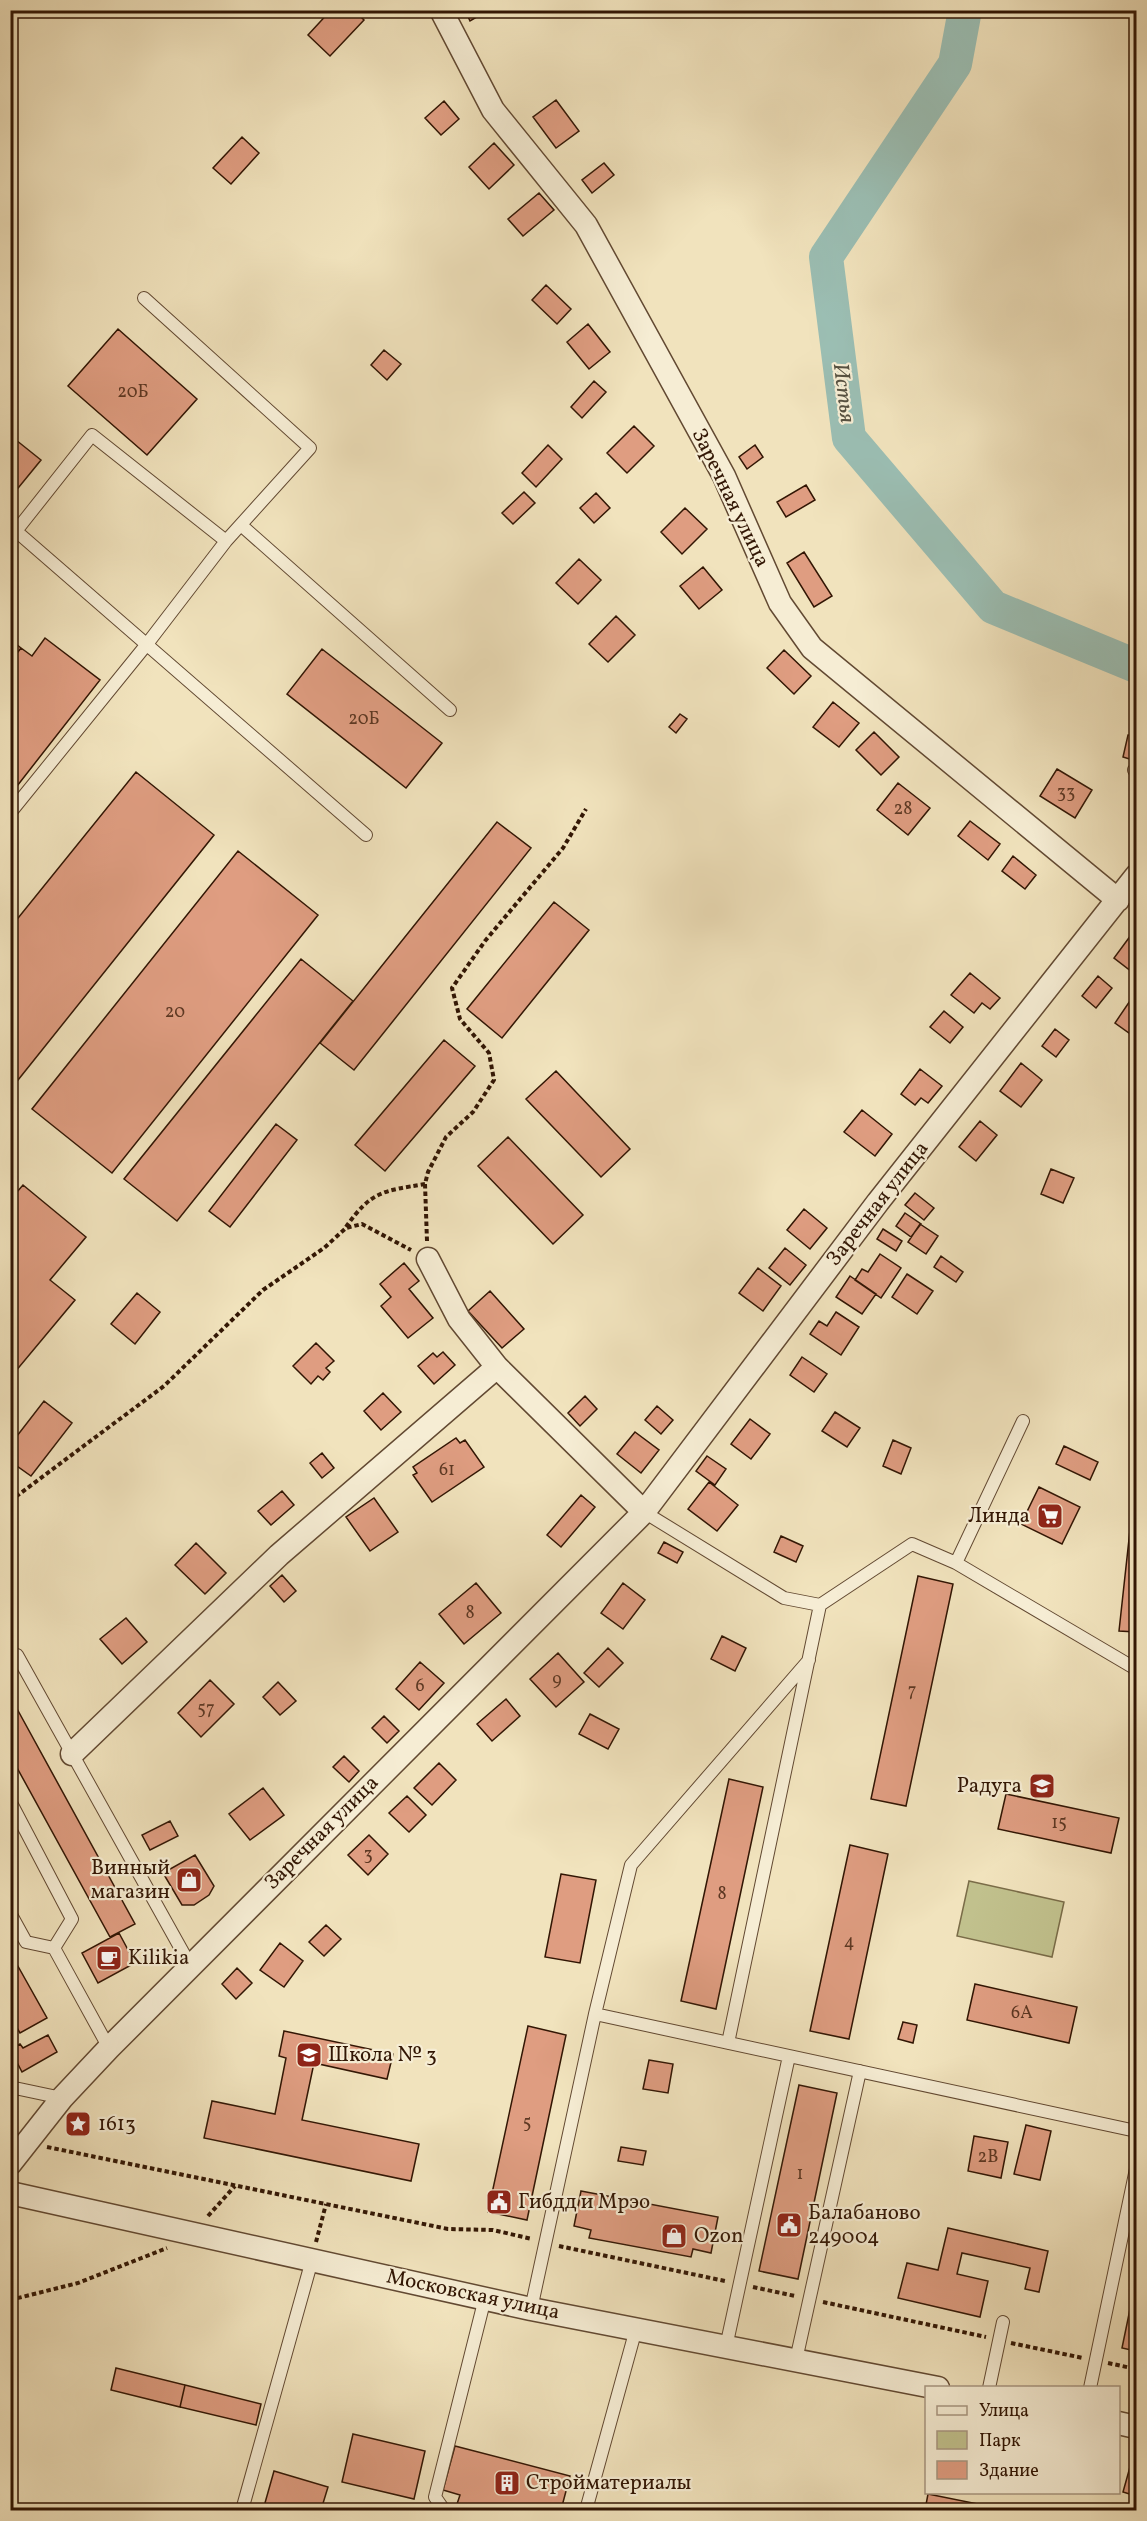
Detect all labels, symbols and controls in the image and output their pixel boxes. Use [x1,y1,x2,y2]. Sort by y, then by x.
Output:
water label: Истья [824,361,862,425]
house number: 20Б [117,380,149,405]
street label: Заречная улица [684,424,776,572]
house number: 20Б [348,707,380,732]
house number: 33 [1057,781,1075,806]
house number: 28 [894,797,912,822]
house number: 20 [165,1000,185,1025]
street label: Заречная улица [820,1135,936,1273]
house number: 61 [439,1458,455,1483]
supermarket icon: Линда [1035,1501,1065,1531]
place label: Линда [968,1502,1030,1531]
house number: 8 [465,1601,475,1626]
house number: 9 [552,1668,562,1693]
house number: 6 [415,1674,425,1699]
house number: 7 [908,1679,916,1704]
house number: 57 [197,1697,215,1722]
street label: Заречная улица [258,1769,386,1897]
school or university icon: Радуга [1027,1771,1057,1801]
place label: Радуга [957,1772,1022,1801]
house number: 15 [1051,1811,1067,1836]
house number: 3 [363,1843,373,1868]
place label: Винный магазин [91,1854,170,1907]
shop icon: Винный магазин [174,1865,204,1895]
house number: 8 [717,1882,727,1907]
house number: 4 [844,1930,854,1955]
cafe icon: Kilikia [94,1943,124,1973]
place label: Kilikia [128,1944,189,1973]
house number: 6А [1011,2001,1033,2026]
school or university icon: Школа № 3 [294,2040,324,2070]
place label: Школа № 3 [328,2041,437,2070]
place icon: 1613 [63,2109,93,2139]
place label: 1613 [98,2110,136,2139]
house number: 5 [523,2111,531,2136]
house number: 2В [978,2145,998,2170]
house number: 1 [797,2162,803,2187]
public building icon: Гибдд и Мрэо [484,2187,514,2217]
place label: Гибдд и Мрэо [518,2188,650,2217]
place label: Балабаново 249004 [808,2199,921,2252]
public building icon: Балабаново 249004 [774,2210,804,2240]
shop icon: Ozon [659,2221,689,2251]
place label: Ozon [694,2222,744,2251]
street label: Московская улица [384,2262,562,2328]
legend [925,2386,1120,2494]
text: Улица [979,2399,1029,2424]
text: Парк [979,2429,1021,2454]
text: Здание [979,2459,1039,2484]
building icon: Стройматериалы [492,2468,522,2498]
place label: Стройматериалы [526,2469,692,2498]

